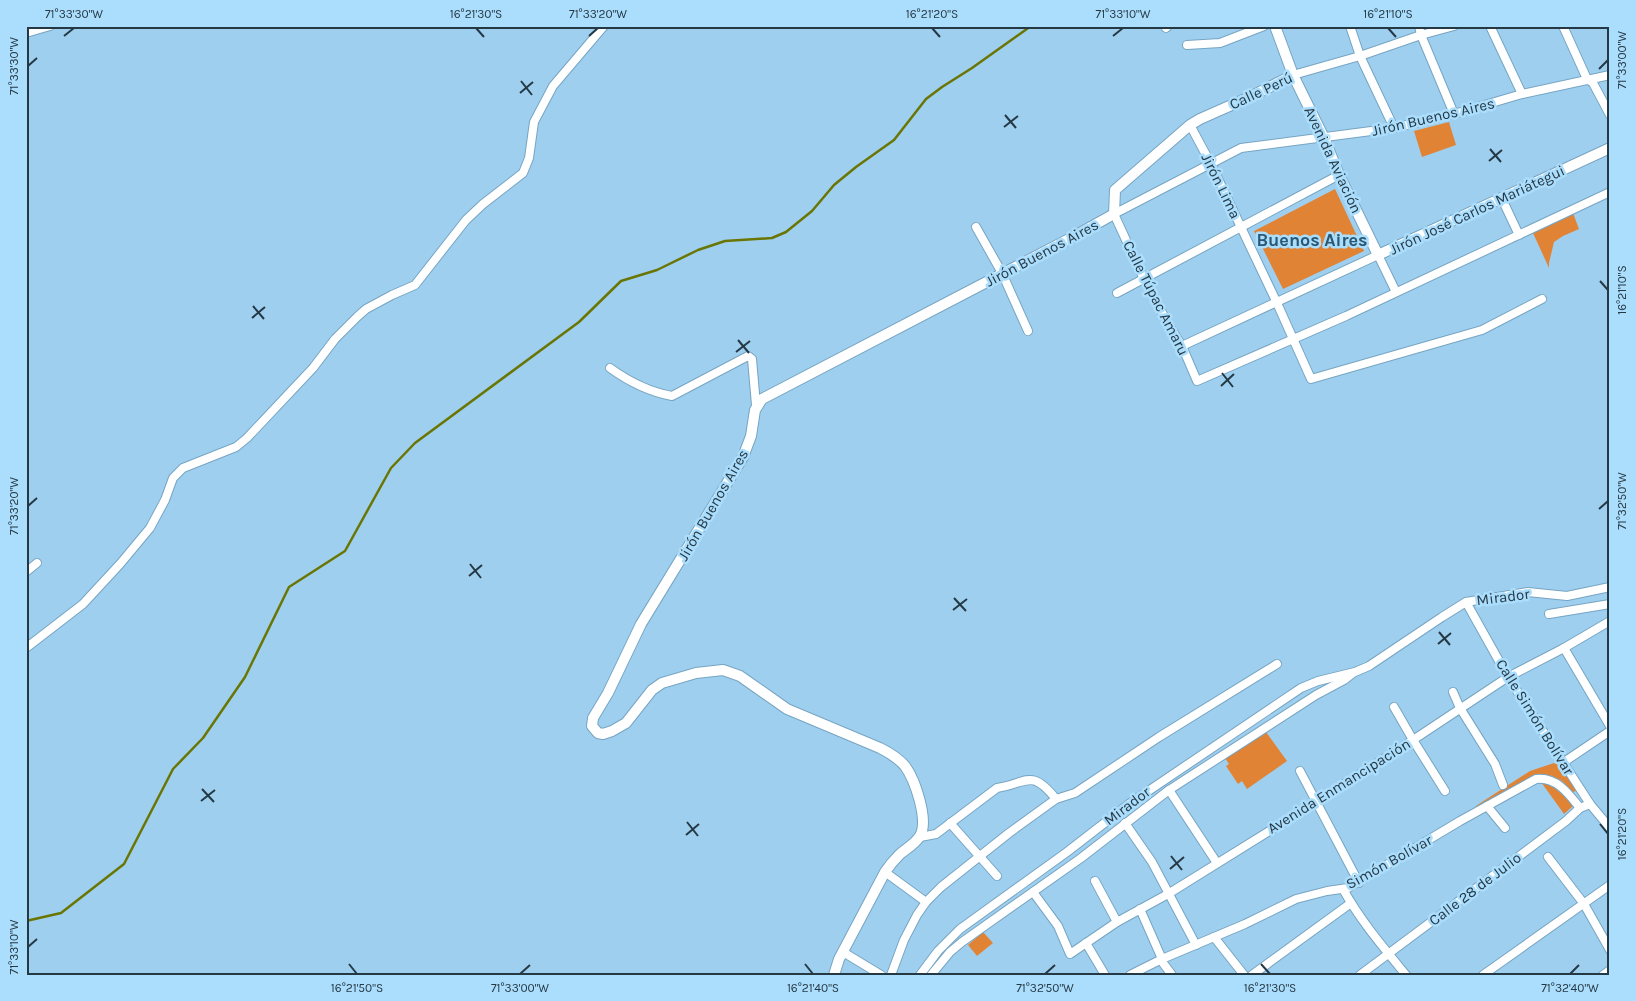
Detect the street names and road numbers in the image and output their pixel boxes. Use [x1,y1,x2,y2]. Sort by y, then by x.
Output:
street label: Calle Perú [1227,69,1295,113]
street label: Jirón Buenos Aires [1370,94,1496,140]
street label: Avenida Aviación [1300,104,1366,216]
street label: Jirón Lima [1197,150,1245,222]
street label: Jirón José Carlos Mariátegui [1386,161,1568,259]
street label: Jirón Buenos Aires [982,216,1102,290]
street label: Calle Túpac Amaru [1119,238,1193,358]
street label: Jirón Buenos Aires [674,446,752,564]
street label: Mirador [1475,585,1531,609]
street label: Calle Simón Bolívar [1492,656,1578,779]
street label: Avenida Enmancipación [1264,735,1414,837]
street label: Mirador [1100,782,1154,829]
street label: Simón Bolívar [1343,831,1436,893]
street label: Calle 28 de Julio [1425,848,1525,930]

